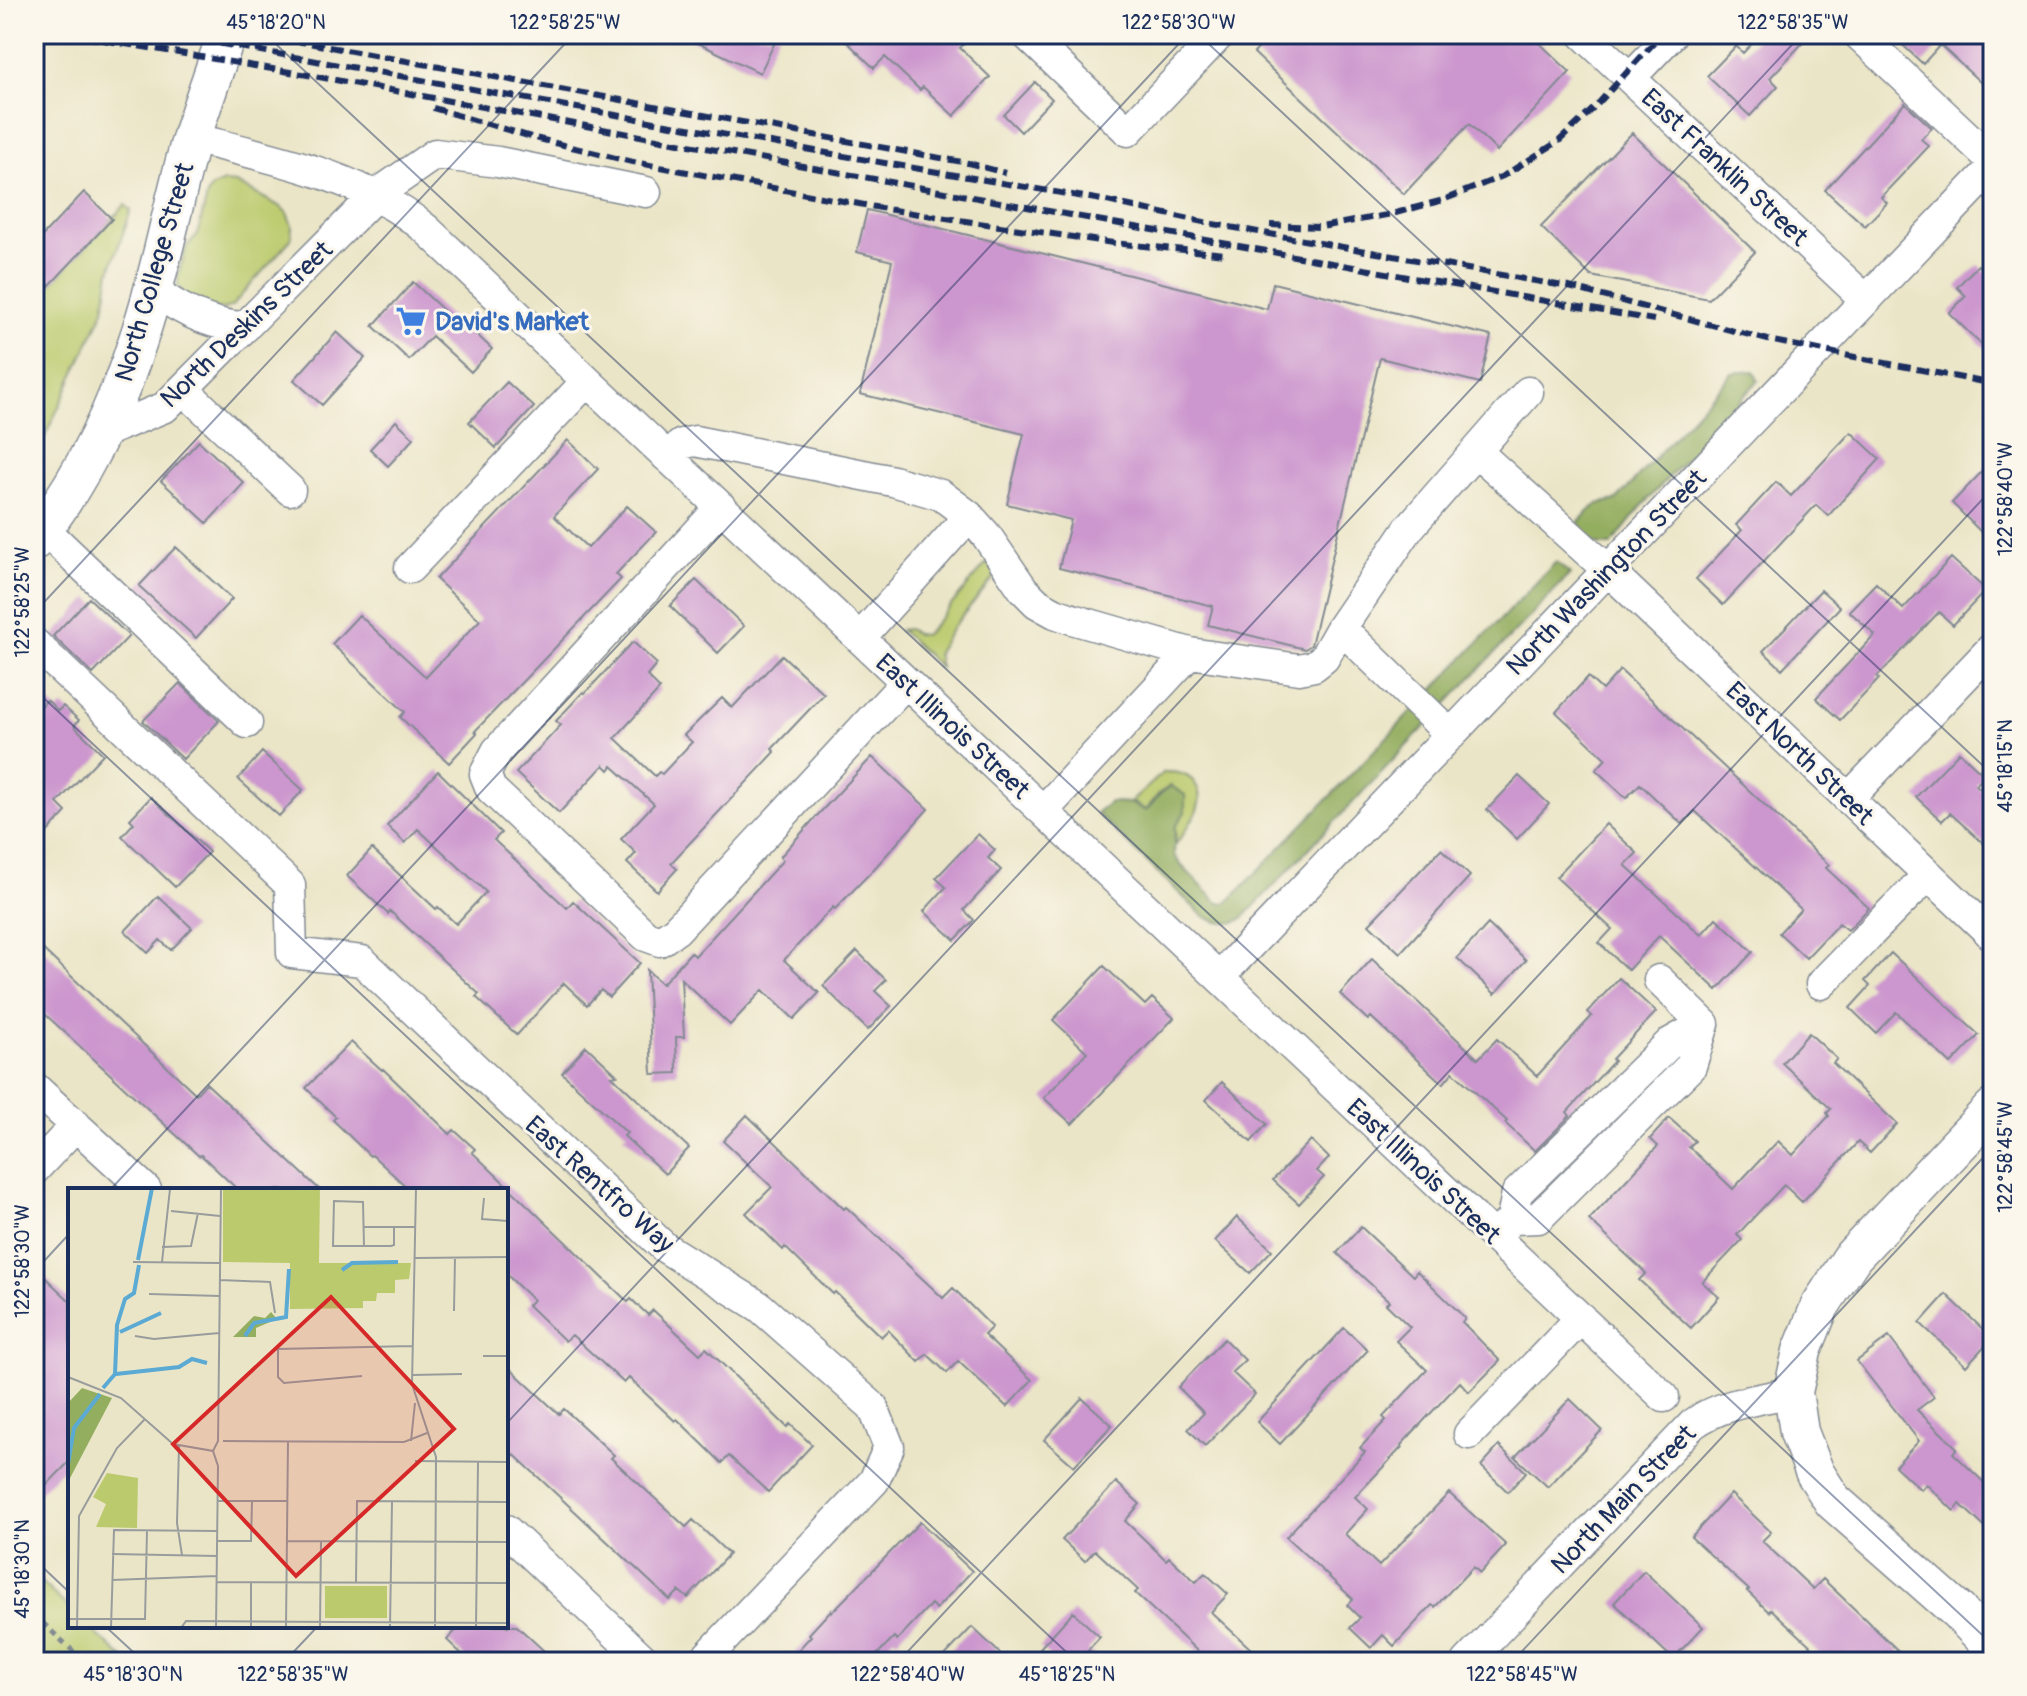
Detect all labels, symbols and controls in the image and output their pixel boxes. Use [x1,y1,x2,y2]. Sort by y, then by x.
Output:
text: 45°18'20"N [226,10,326,35]
text: 122°58'25"W [509,10,621,35]
text: 122°58'30"W [1122,10,1236,35]
text: 122°58'35"W [1737,10,1849,35]
street label: East Franklin Street [1634,82,1815,254]
street label: North College Street [108,159,202,385]
street label: North Deskins Street [154,234,340,415]
supermarket icon: David's Market [394,304,428,338]
place label: David's Market [435,306,590,338]
text: 122°58'40"W [1993,442,2018,556]
street label: North Washington Street [1500,462,1714,683]
text: 122°58'25"W [10,546,35,658]
street label: East Illinois Street [869,647,1036,807]
street label: East North Street [1719,675,1880,833]
text: 45°18'15"N [1993,719,2018,813]
street label: East Illinois Street [1340,1092,1507,1252]
text: 122°58'45"W [1993,1101,2018,1213]
street label: East Rentfro Way [518,1109,681,1260]
inset map [68,1188,508,1628]
text: 122°58'30"W [10,1204,35,1318]
street label: North Main Street [1544,1418,1703,1581]
text: 45°18'30"N [10,1519,35,1619]
text: 45°18'30"N [83,1662,183,1687]
text: 122°58'35"W [237,1662,349,1687]
text: 122°58'40"W [851,1662,965,1687]
text: 45°18'25"N [1019,1662,1115,1687]
text: 122°58'45"W [1466,1662,1578,1687]

